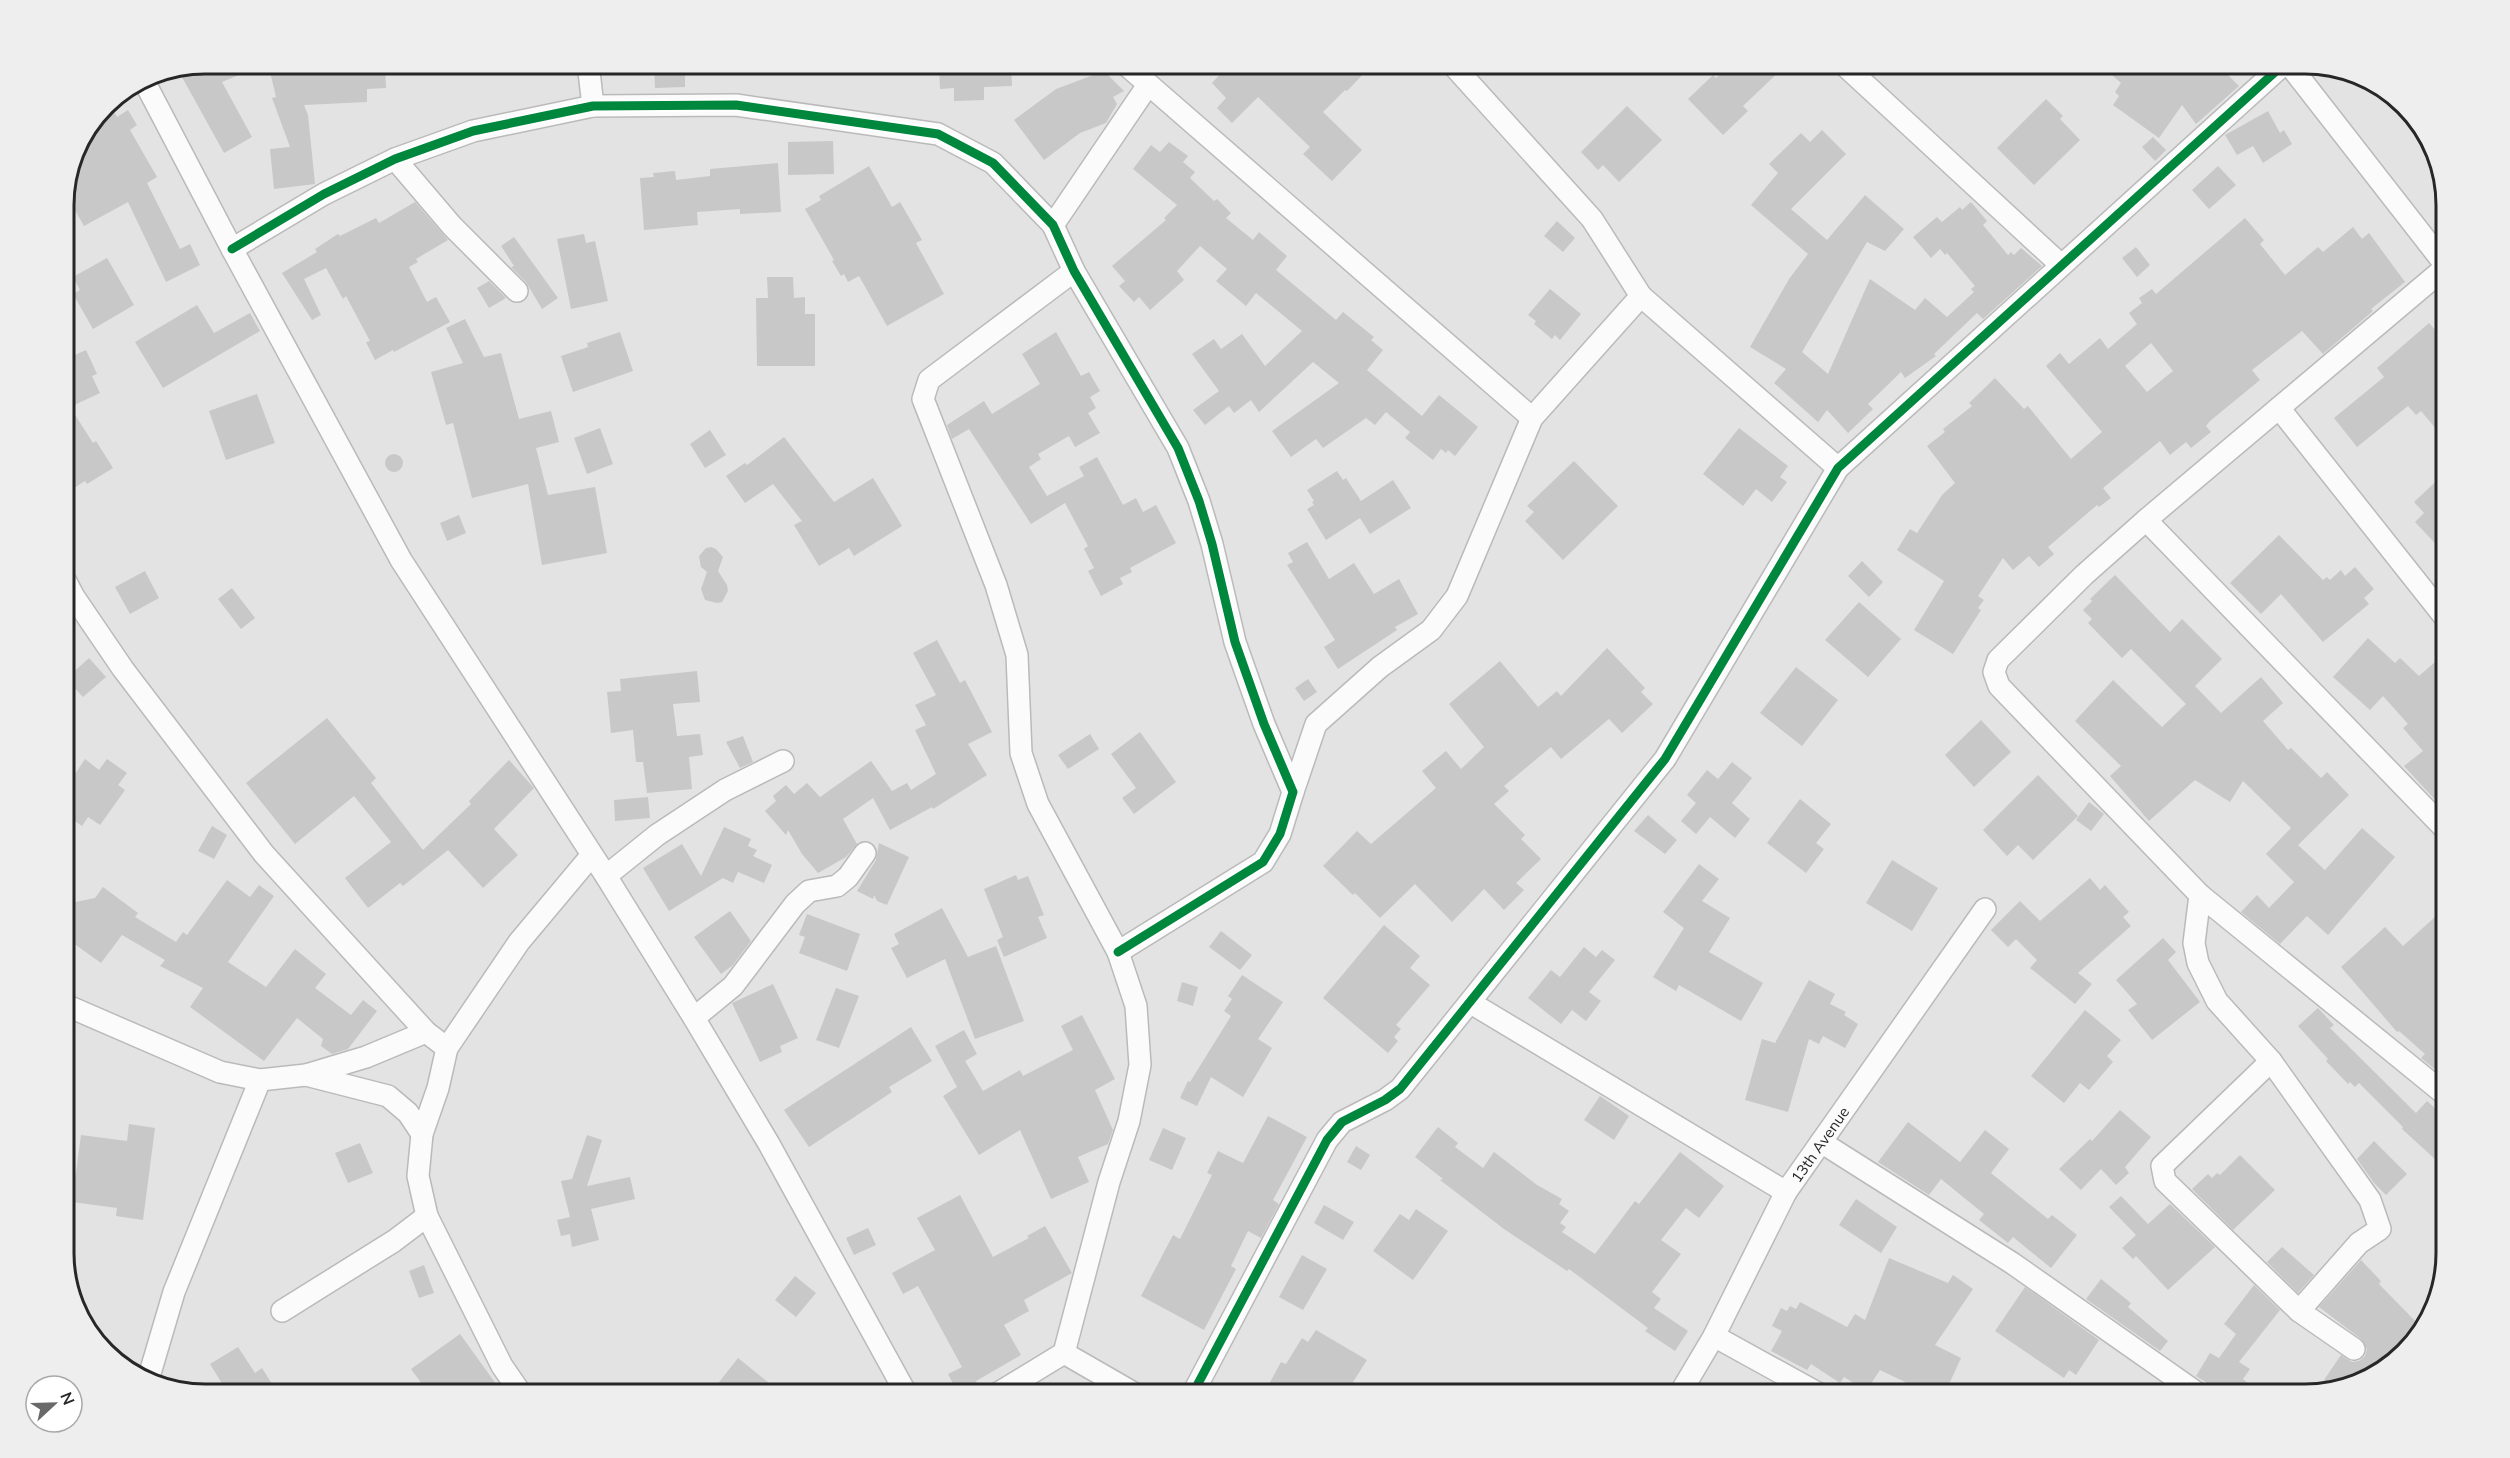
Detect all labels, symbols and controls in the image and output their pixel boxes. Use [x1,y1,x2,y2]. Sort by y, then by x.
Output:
street label: 13th Avenue [1786,1103,1853,1186]
north arrow [24,1374,84,1434]
text: N [56,1389,79,1408]

